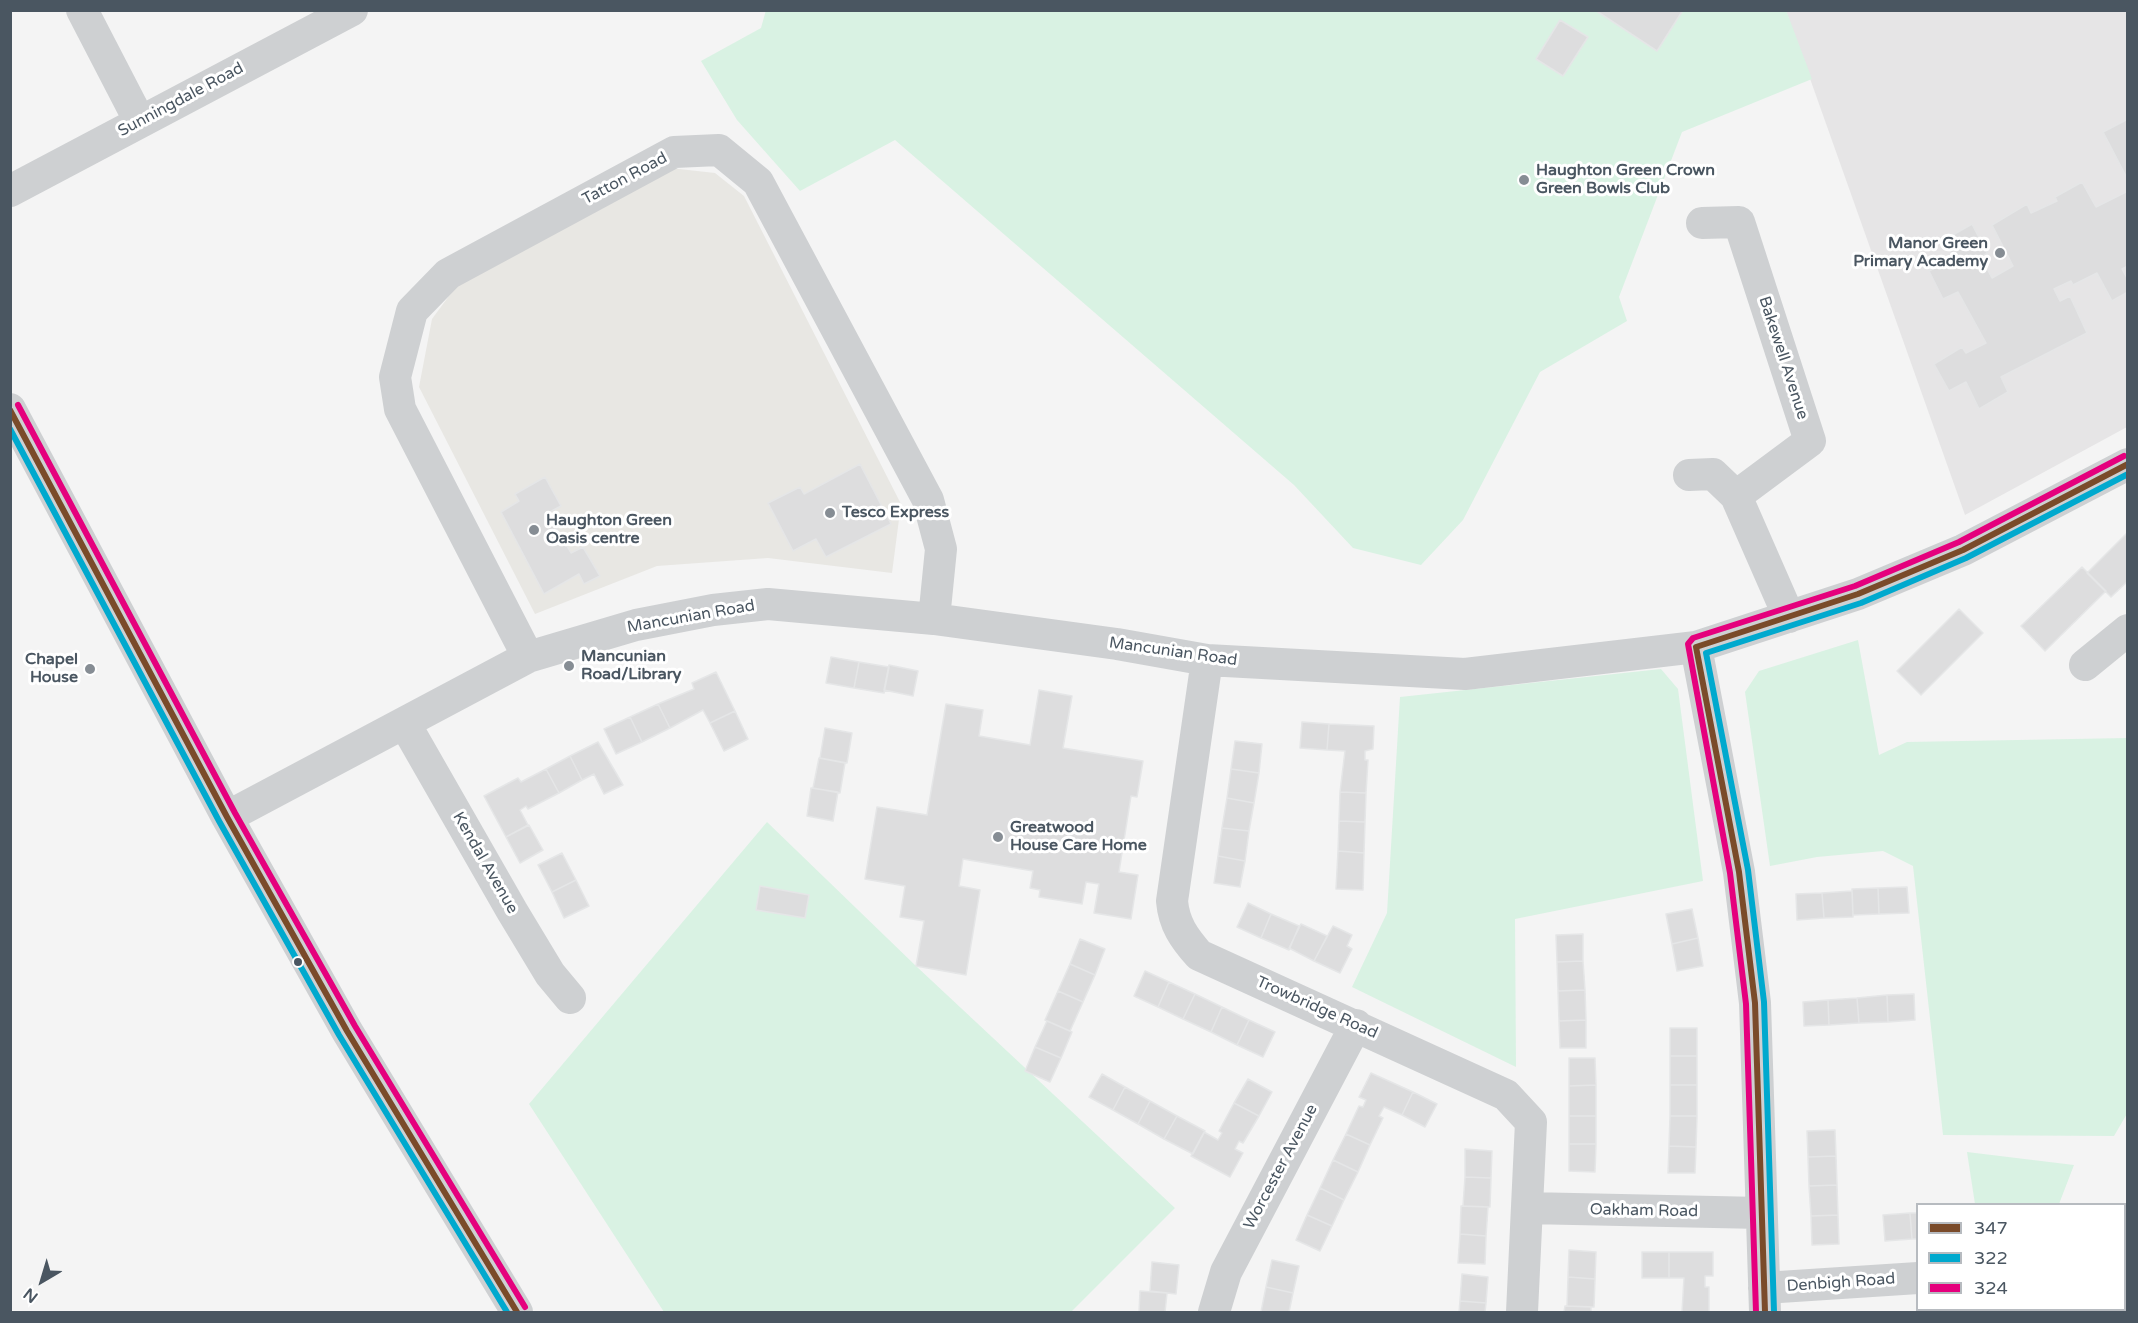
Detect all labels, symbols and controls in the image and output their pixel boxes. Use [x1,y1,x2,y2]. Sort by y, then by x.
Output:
street label: Sunningdale Road [115,59,247,141]
street label: Tatton Road [579,149,671,209]
place label: Haughton Green Crown Green Bowls Club [1536,161,1715,199]
marker: Haughton Green Crown Green Bowls Club [1517,173,1531,187]
place label: Manor Green Primary Academy [1853,234,1988,272]
marker: Manor Green Primary Academy [1993,246,2007,260]
street label: Bakewell Avenue [1754,294,1812,422]
place label: Tesco Express [842,503,949,523]
marker: Tesco Express [823,506,837,520]
place label: Haughton Green Oasis centre [546,511,672,549]
marker: Haughton Green Oasis centre [527,523,541,537]
street label: Mancunian Road [626,596,756,638]
street label: Mancunian Road [1108,633,1238,671]
place label: Mancunian Road/Library [581,647,681,685]
place label: Chapel House [25,650,78,688]
marker: Mancunian Road/Library [562,659,576,673]
marker: Chapel House [83,662,97,676]
street label: Kendal Avenue [448,809,522,917]
place label: Greatwood House Care Home [1010,818,1147,856]
marker: Greatwood House Care Home [991,830,1005,844]
unlabelled marker [292,956,304,968]
street label: Trowbridge Road [1253,973,1381,1043]
street label: Worcester Avenue [1240,1101,1322,1233]
street label: Oakham Road [1590,1200,1698,1222]
legend [1916,1203,2126,1311]
text: 347 [1974,1217,2008,1239]
text: 322 [1974,1247,2008,1269]
north arrow [12,1251,72,1311]
street label: Denbigh Road [1786,1270,1896,1296]
text: 324 [1974,1277,2008,1299]
text: N [20,1283,42,1307]

